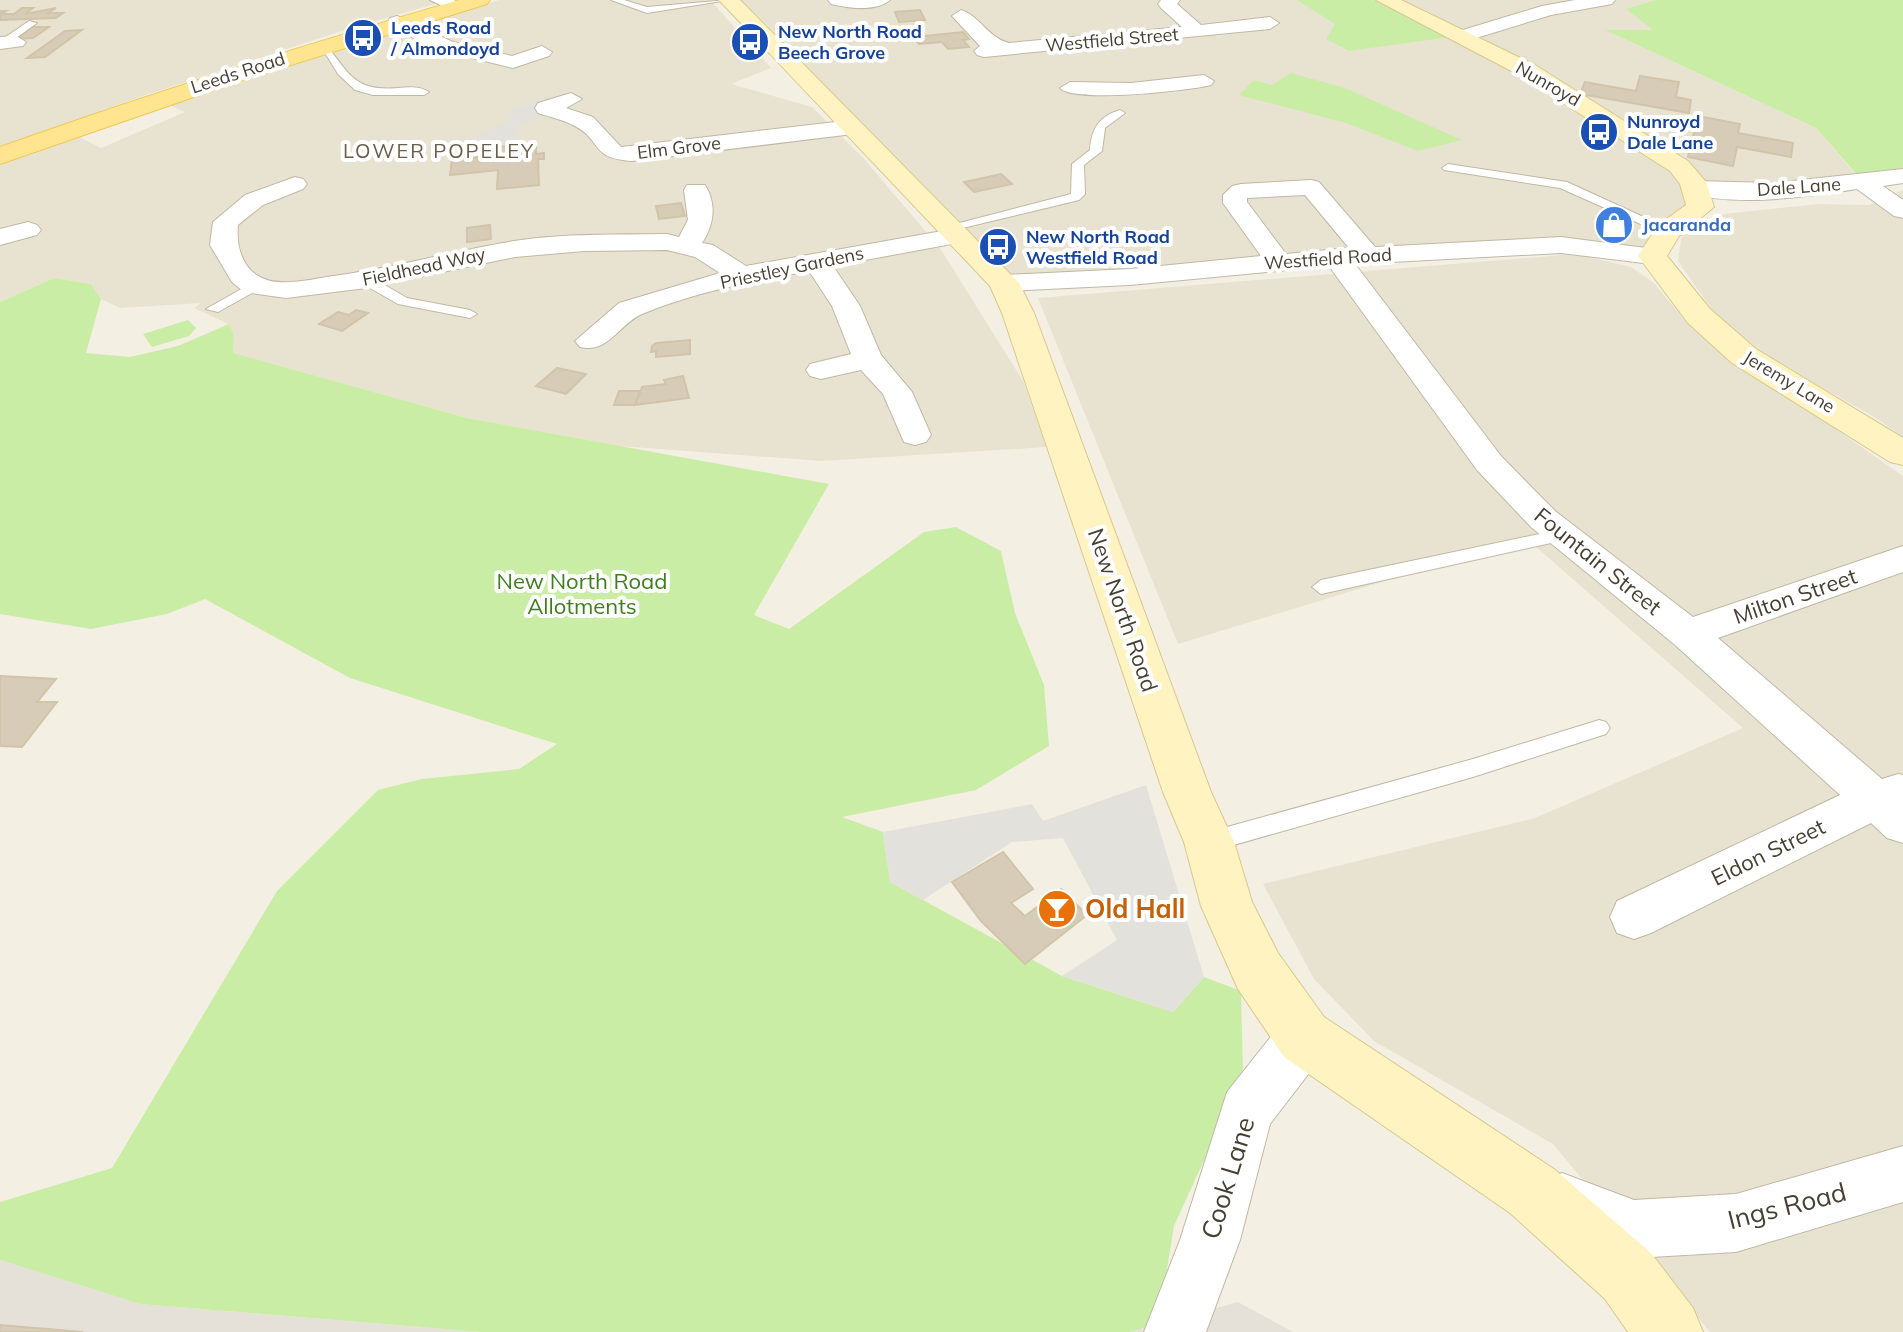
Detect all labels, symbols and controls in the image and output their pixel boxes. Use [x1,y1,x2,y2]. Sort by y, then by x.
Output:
place label: Leeds Road / Almondoyd [390,16,500,60]
bus stop icon: Leeds Road / Almondoyd [342,17,384,59]
place label: New North Road Beech Grove [778,20,922,64]
bus stop icon: New North Road Beech Grove [729,21,771,63]
street label: Westfield Street [1044,22,1180,57]
street label: Leeds Road [188,46,288,99]
street label: Nunroyd [1512,56,1585,111]
place label: Nunroyd Dale Lane [1627,110,1713,154]
bus stop icon: Nunroyd Dale Lane [1578,111,1620,153]
street label: Elm Grove [636,131,722,164]
district label: LOWER POPELEY [343,138,535,163]
street label: Dale Lane [1756,172,1842,201]
shop icon: Jacaranda [1593,204,1635,246]
place label: Jacaranda [1642,213,1731,236]
place label: New North Road Westfield Road [1026,225,1170,269]
bus stop icon: New North Road Westfield Road [977,226,1019,268]
street label: Priestley Gardens [718,241,866,294]
street label: Fieldhead Way [360,242,488,291]
street label: Westfield Road [1263,243,1393,274]
street label: Jeremy Lane [1739,345,1839,418]
street label: Fountain Street [1529,501,1668,621]
street label: New North Road [1082,525,1164,695]
street label: Milton Street [1729,562,1861,630]
park label: New North Road Allotments [497,567,667,620]
street label: Eldon Street [1706,812,1830,892]
bar icon: Old Hall [1036,888,1078,930]
place label: Old Hall [1085,892,1185,925]
street label: Cook Lane [1193,1113,1262,1243]
street label: Ings Road [1724,1175,1850,1236]

